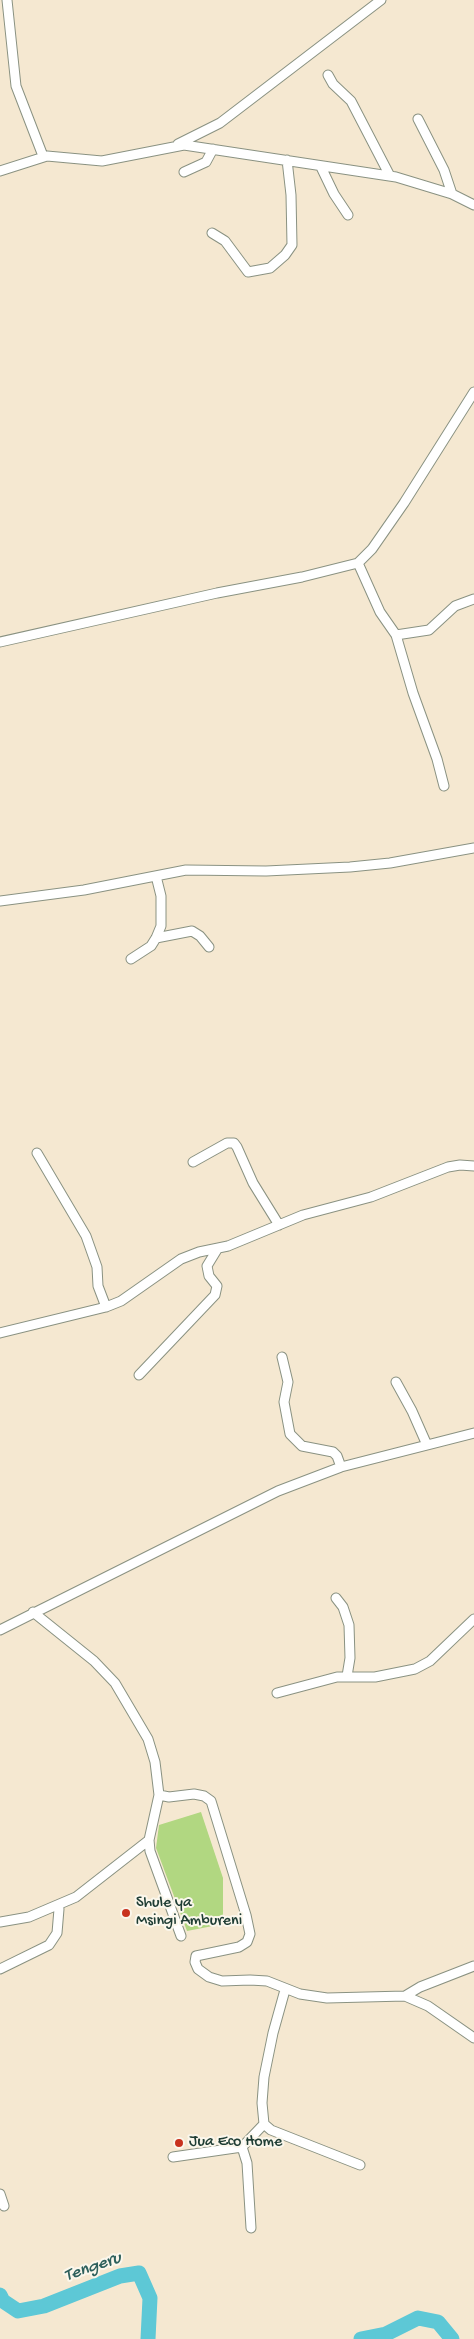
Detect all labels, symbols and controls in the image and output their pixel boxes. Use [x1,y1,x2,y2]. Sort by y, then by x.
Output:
place label: Shule ya Msingi Ambureni [136,1894,242,1932]
marker: Shule ya Msingi Ambureni [120,1907,132,1919]
place label: Jua Eco Home [189,2133,282,2153]
marker: Jua Eco Home [173,2137,185,2149]
water label: Tengeru [62,2248,124,2288]

